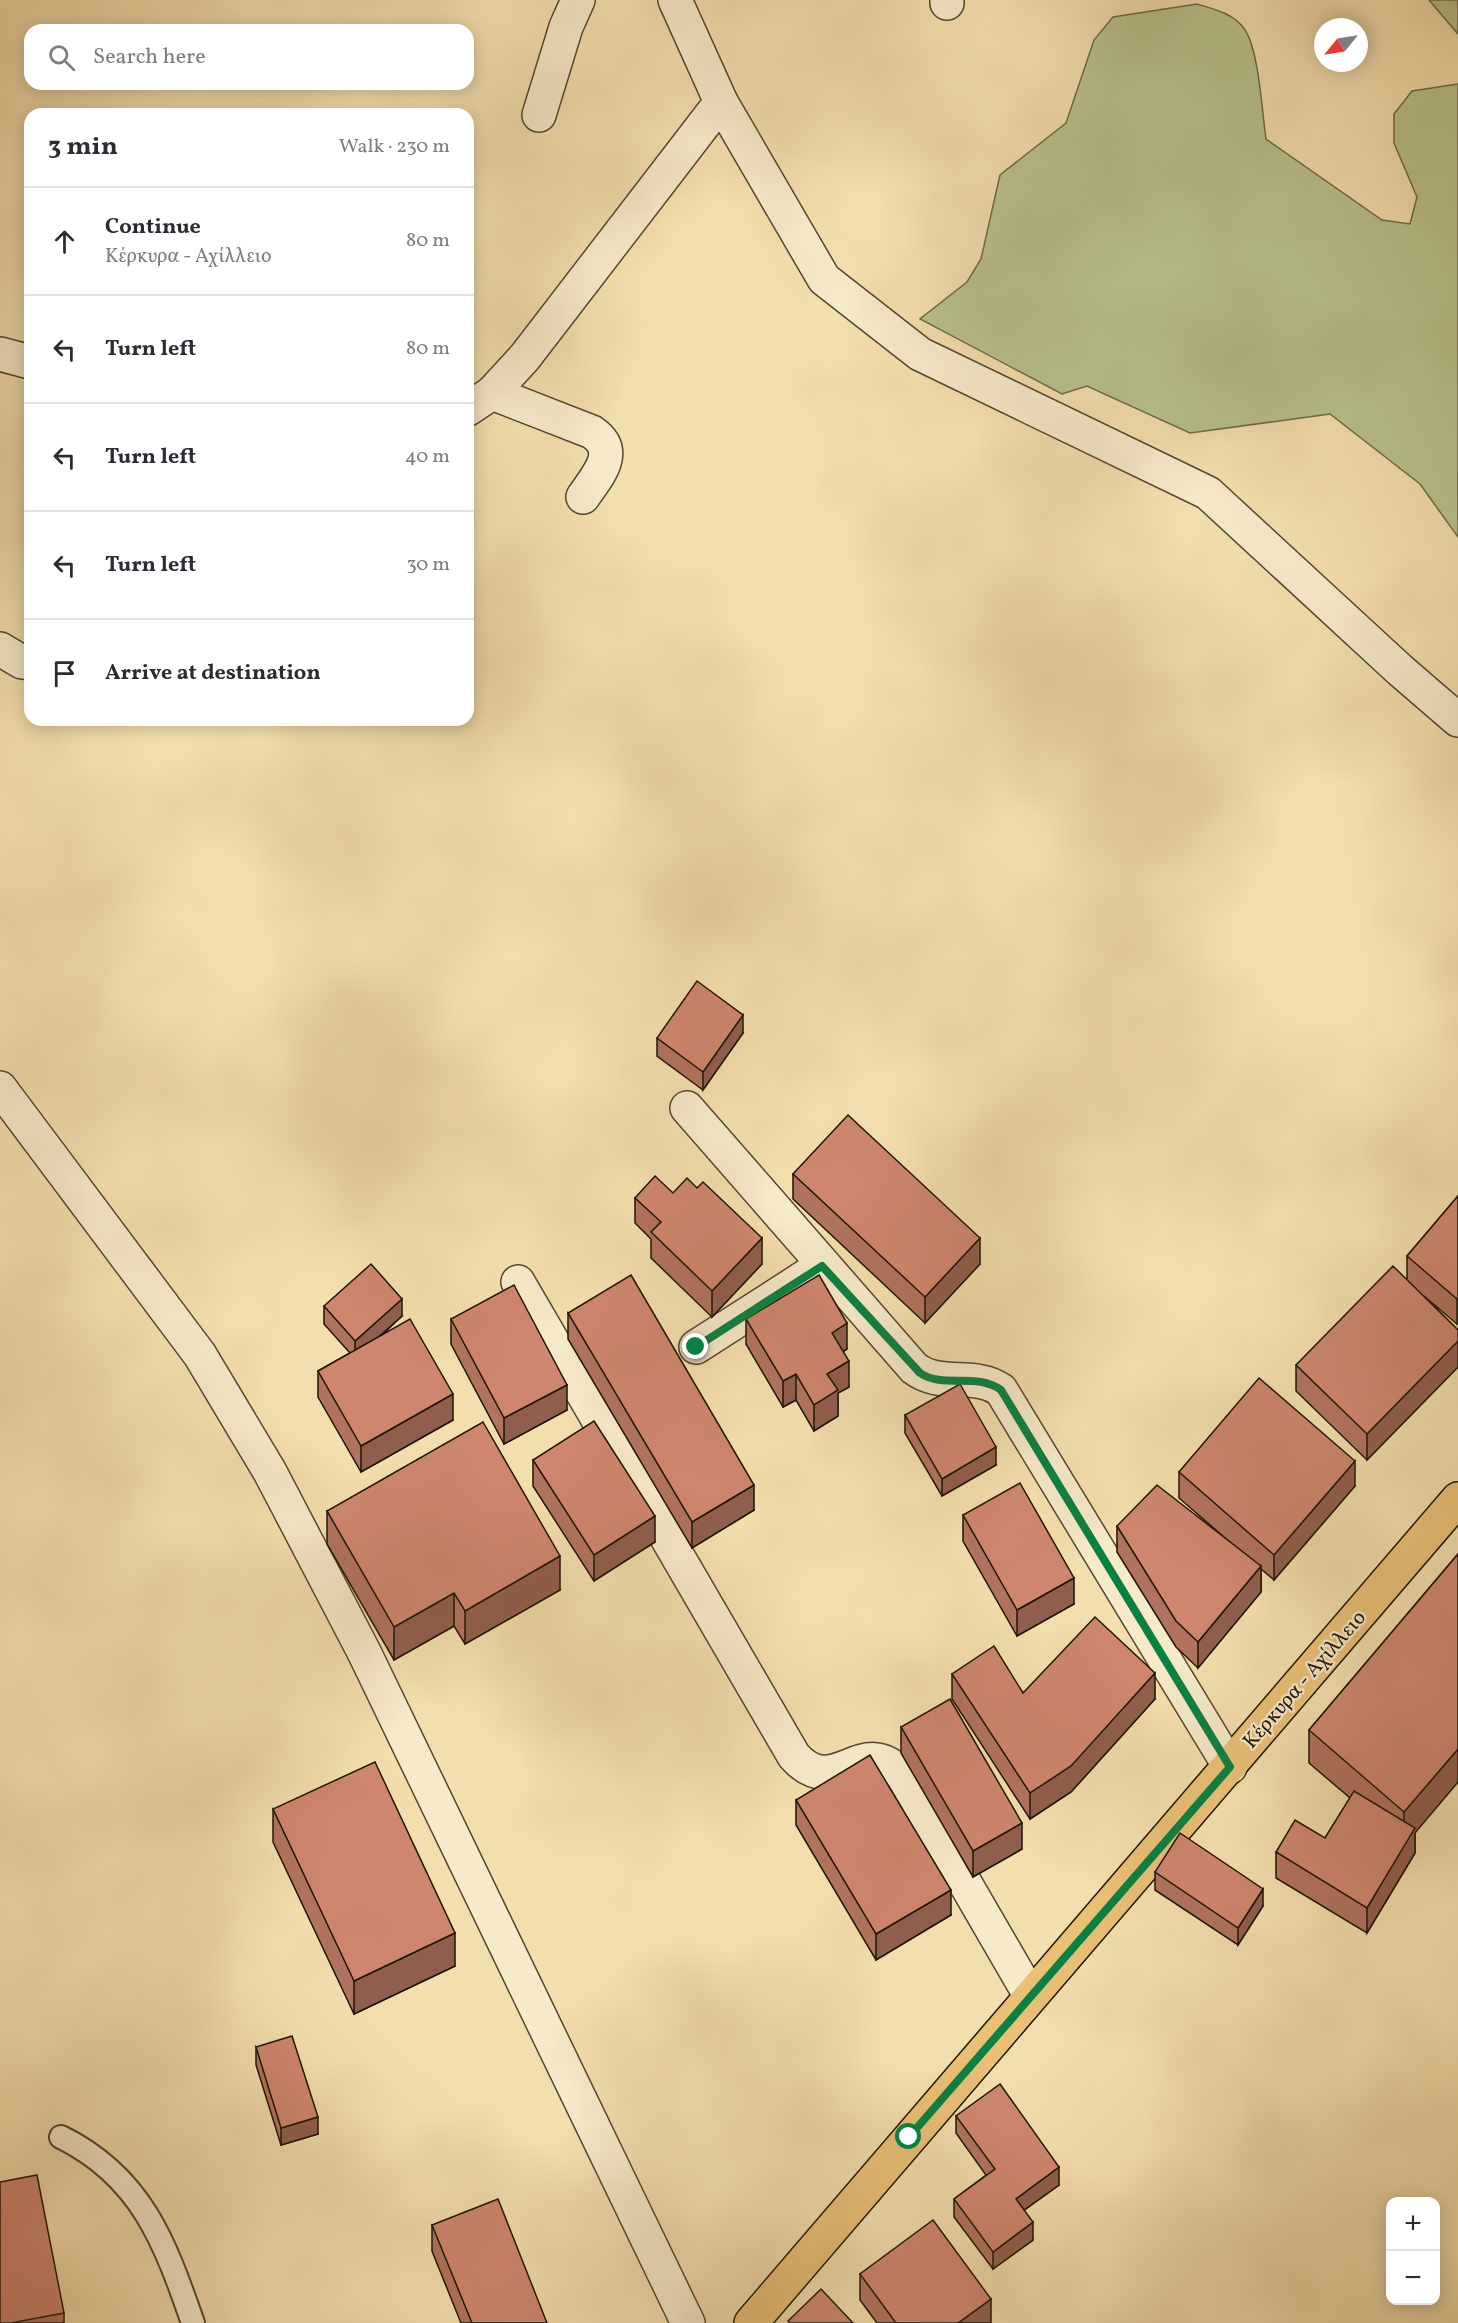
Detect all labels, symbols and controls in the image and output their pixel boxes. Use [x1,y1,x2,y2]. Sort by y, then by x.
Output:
north arrow [1314,18,1368,72]
search box [24,24,474,90]
icon: search [45,41,78,74]
text: Search here [93,42,206,73]
text: 3 min [48,129,118,165]
text: Walk · 230 m [339,133,450,161]
text: Continue [105,212,201,243]
icon: ahead [48,225,81,258]
text: 80 m [406,227,450,255]
text: Κέρκυρα - Αχίλλειο [105,243,272,271]
icon: left [48,333,81,366]
text: Turn left [105,334,196,365]
text: 80 m [406,335,450,363]
icon: left [48,441,81,474]
text: Turn left [105,442,196,473]
text: 40 m [405,443,450,471]
icon: left [48,549,81,582]
text: Turn left [105,550,196,581]
text: 30 m [406,551,450,579]
icon: arrive [48,657,81,690]
text: Arrive at destination [105,658,321,689]
route end [682,1333,708,1359]
street label: Κέρκυρα - Αχίλλειο [1237,1604,1373,1756]
route start [895,2123,921,2149]
map controls [1386,2197,1440,2305]
button: + [1386,2197,1440,2251]
button: − [1386,2251,1440,2305]

